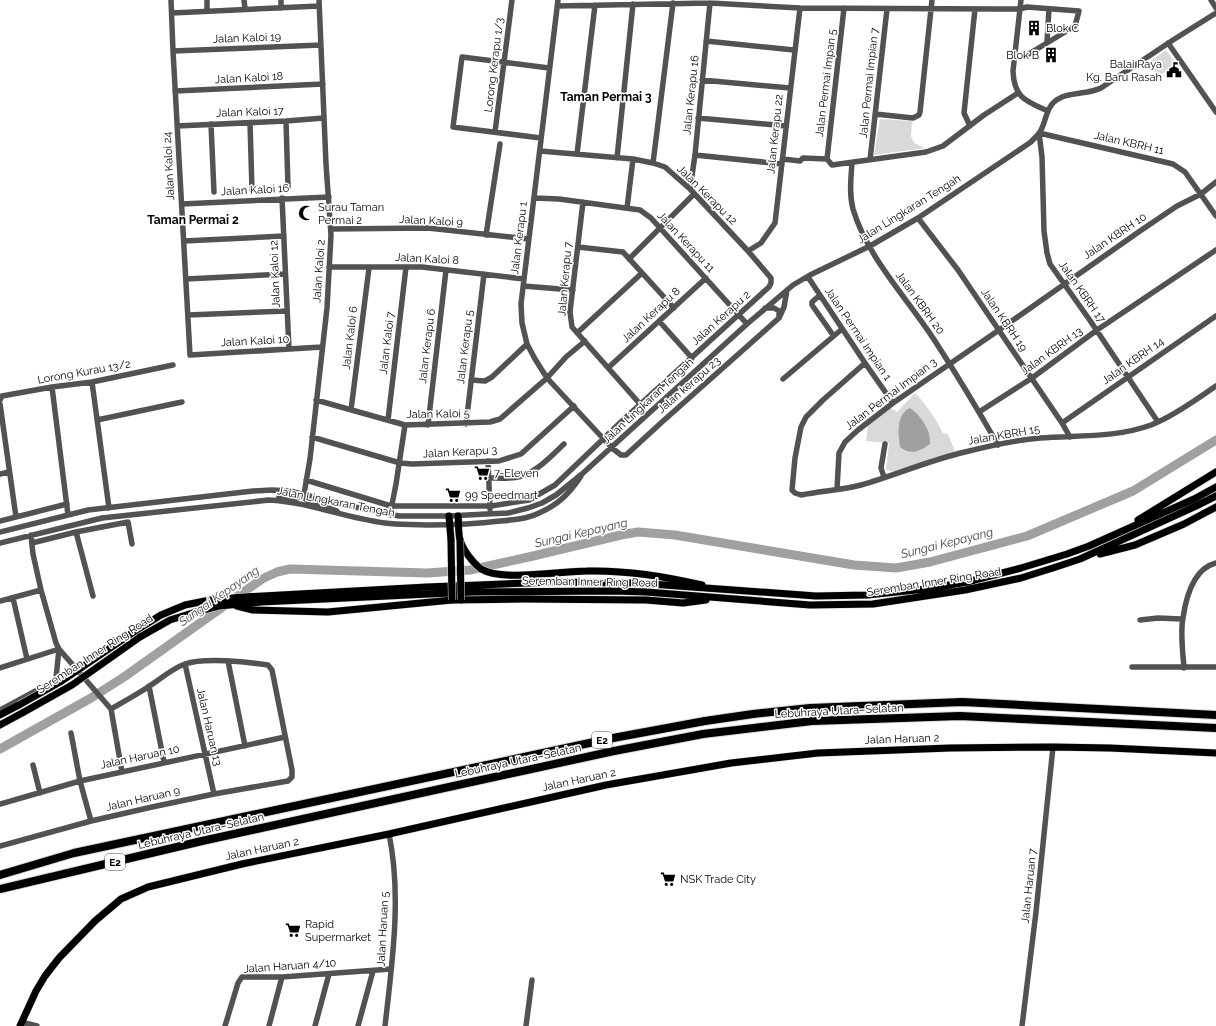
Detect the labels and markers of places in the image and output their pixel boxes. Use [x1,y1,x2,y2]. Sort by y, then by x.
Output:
building icon: Blok C [1025,19,1043,37]
place label: Blok C [1046,22,1079,35]
building icon: Blok B [1042,46,1060,64]
place label: Blok B [1006,49,1039,62]
place label: Balai Raya Kg. Baru Rasah [1086,58,1162,84]
public building icon: Balai Raya Kg. Baru Rasah [1165,61,1183,79]
place label: Surau Taman Permai 2 [318,201,384,227]
mosque icon: Surau Taman Permai 2 [297,204,315,222]
supermarket icon: 7-Eleven [473,464,491,482]
place label: 7-Eleven [494,467,539,480]
supermarket icon: 99 Speedmart [444,486,462,504]
place label: 99 Speedmart [465,489,538,502]
supermarket icon: NSK Trade City [659,870,677,888]
place label: NSK Trade City [680,873,756,886]
place label: Rapid Supermarket [305,918,371,944]
supermarket icon: Rapid Supermarket [284,921,302,939]

